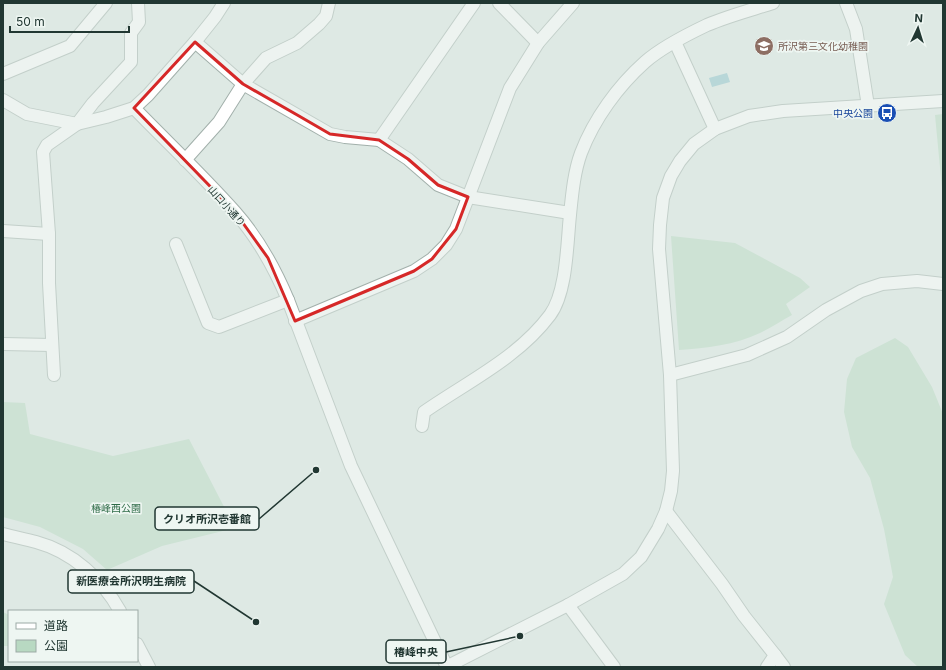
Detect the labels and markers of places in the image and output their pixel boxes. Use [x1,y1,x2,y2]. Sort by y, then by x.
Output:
school or university icon: 所沢第三文化幼稚園 [753,35,775,57]
place label: 所沢第三文化幼稚園 [778,40,868,52]
bus stop icon: 中央公園 [876,102,898,124]
place label: 中央公園 [833,107,873,119]
callout: クリオ所沢壱番館 [155,507,259,530]
callout: 新医療会所沢明生病院 [68,570,194,593]
callout: 椿峰中央 [386,640,446,663]

